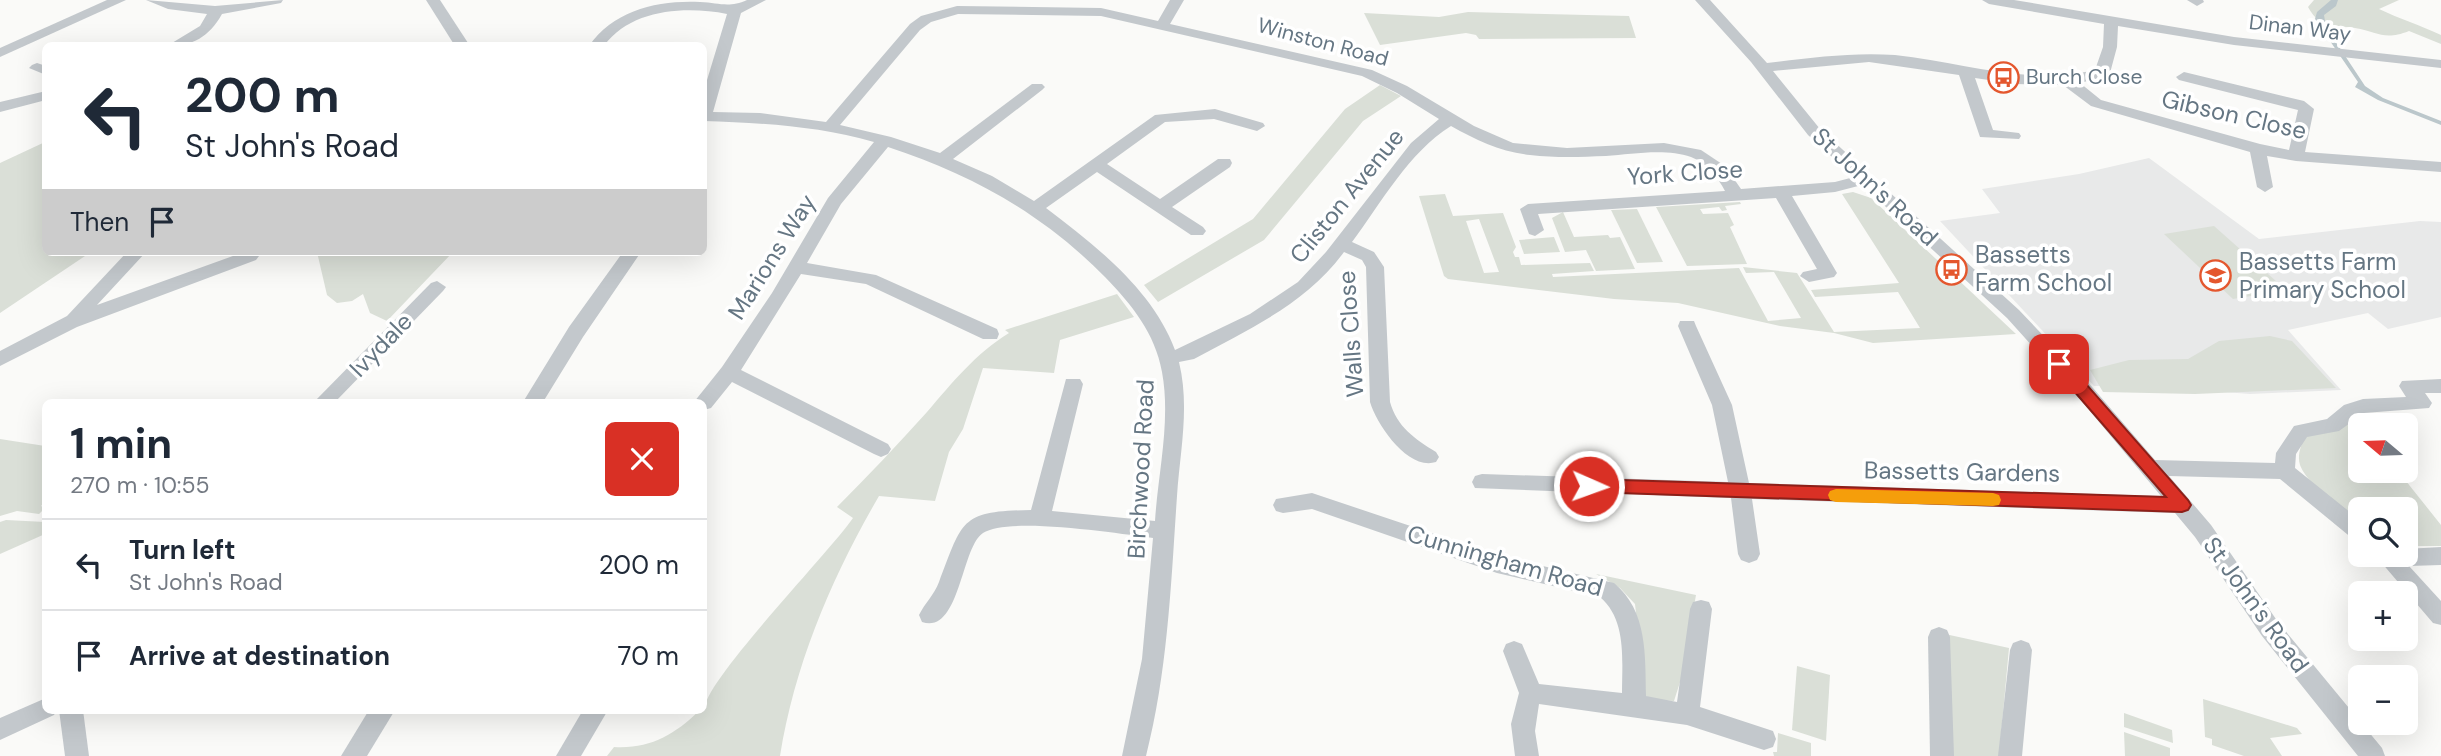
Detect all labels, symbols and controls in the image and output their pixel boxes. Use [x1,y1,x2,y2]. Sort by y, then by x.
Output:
street label: Dinan Way [2247,8,2353,48]
street label: Winston Road [1254,11,1392,73]
bus stop icon: Burch Close [1986,60,2020,94]
text: 200 m [185,63,340,127]
place label: Burch Close [2026,63,2142,91]
icon: left [70,70,161,161]
street label: Gibson Close [2159,83,2310,146]
street label: St John's Road [1806,121,1945,253]
street label: Cliston Avenue [1283,122,1411,269]
text: St John's Road [185,125,399,167]
street label: York Close [1626,153,1744,192]
street label: Marions Way [721,188,822,325]
icon: arrive [143,203,181,241]
text: Then [70,205,129,239]
place label: Bassetts Farm School [1975,239,2112,298]
place label: Bassetts Farm Primary School [2239,246,2406,305]
bus stop icon: Bassetts Farm School [1935,252,1969,286]
school or university icon: Bassetts Farm Primary School [2199,259,2233,293]
street label: Walls Close [1331,270,1370,398]
street label: Ivydale [343,306,419,383]
pin [2029,334,2089,394]
icon: arrive [2040,345,2078,383]
street label: Birchwood Road [1120,378,1161,560]
north arrow [2348,413,2418,483]
map controls [2348,413,2418,735]
text: 1 min [70,416,172,471]
button: close [605,422,679,496]
position arrow [1552,449,1626,523]
street label: Bassetts Gardens [1864,454,2060,489]
text: 270 m · 10:55 [70,470,210,500]
button: search [2348,497,2418,567]
street label: Cunningham Road [1404,518,1606,603]
street label: St John's Road [2197,531,2316,679]
text: Turn left [129,533,236,567]
icon: left [70,546,108,584]
text: 200 m [599,548,679,582]
text: St John's Road [129,567,283,597]
button: + [2348,581,2418,651]
icon: arrive [70,637,108,675]
text: Arrive at destination [129,639,390,673]
text: 70 m [618,639,679,673]
button: − [2348,665,2418,735]

